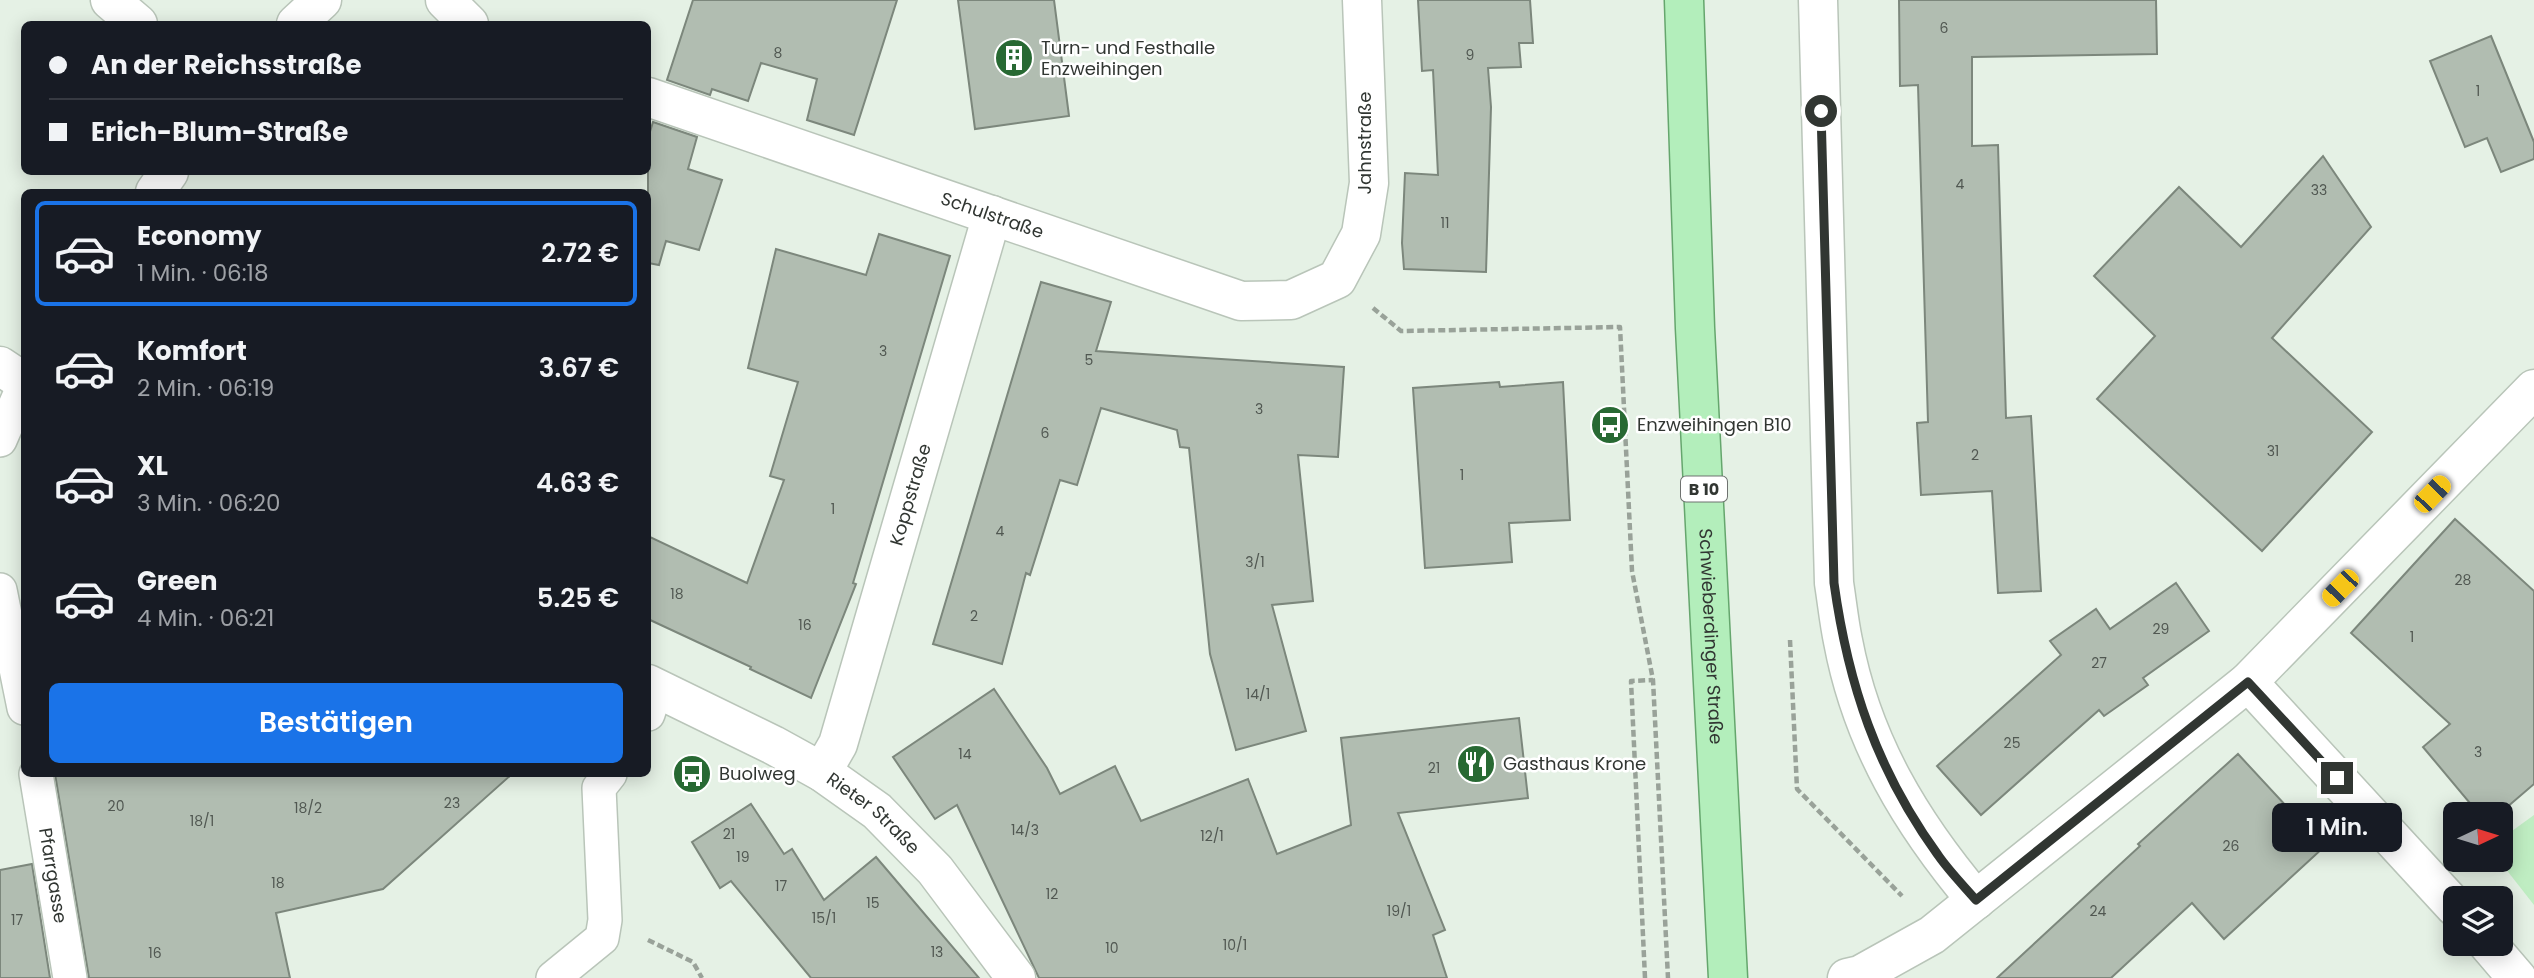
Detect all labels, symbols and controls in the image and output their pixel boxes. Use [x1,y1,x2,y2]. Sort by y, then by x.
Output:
house number: 6 [1940,18,1949,38]
place label: Turn- und Festhalle Enzweihingen [1041,35,1215,81]
building icon: Turn- und Festhalle Enzweihingen [993,37,1035,79]
house number: 8 [774,43,783,63]
house number: 9 [1466,45,1474,65]
text: An der Reichsstraße [91,47,362,83]
house number: 1 [2476,81,2480,101]
street label: Jahnstraße [1352,92,1377,195]
route start [1805,95,1837,127]
text: Erich-Blum-Straße [91,114,348,150]
house number: 4 [1956,174,1965,194]
house number: 33 [2311,180,2327,200]
street label: Schulstraße [938,186,1047,244]
house number: 11 [1441,213,1449,233]
text: Economy [137,218,261,254]
icon: car [53,222,116,285]
text: 2.72 € [541,235,619,271]
text: 1 Min. · 06:18 [137,257,269,289]
text: Komfort [137,333,247,369]
icon: car [53,337,116,400]
house number: 3 [879,341,887,361]
text: 3.67 € [539,350,619,386]
house number: 5 [1085,350,1093,370]
text: 2 Min. · 06:19 [137,372,274,404]
house number: 3 [1255,399,1263,419]
bus stop icon: Enzweihingen B10 [1589,404,1631,446]
place label: Enzweihingen B10 [1637,412,1792,437]
house number: 6 [1041,423,1050,443]
street label: Koppstraße [883,441,937,548]
house number: 31 [2267,441,2279,461]
house number: 2 [1971,445,1979,465]
text: XL [137,448,168,484]
icon: car [53,452,116,515]
text: 4.63 € [536,465,619,501]
house number: 1 [1460,465,1464,485]
car [2410,472,2455,516]
road number: B 10 [1681,476,1727,502]
text: 3 Min. · 06:20 [137,487,280,519]
house number: 1 [831,499,835,519]
house number: 4 [996,521,1005,541]
street label: Schwieberdinger Straße [1693,528,1729,745]
house number: 3/1 [1245,552,1265,572]
text: Green [137,563,218,599]
car [2318,566,2363,610]
icon: car [53,567,116,630]
house number: 28 [2455,570,2472,590]
text: 5.25 € [537,580,619,616]
house number: 18 [670,584,684,604]
text: 4 Min. · 06:21 [137,602,274,634]
house number: 2 [970,606,978,626]
house number: 16 [798,615,812,635]
house number: 29 [2153,619,2169,639]
house number: 1 [2410,627,2414,647]
house number: 27 [2091,653,2107,673]
button: Bestätigen [49,683,623,763]
house number: 14/1 [1246,684,1270,704]
house number: 25 [2004,733,2020,753]
house number: 3 [2474,742,2482,762]
restaurant icon: Gasthaus Krone [1455,743,1497,785]
house number: 14 [958,744,972,764]
place label: Gasthaus Krone [1503,751,1646,776]
bus stop icon: Buolweg [671,753,713,795]
house number: 21 [1428,758,1440,778]
place label: Buolweg [719,761,796,786]
route end [2321,762,2353,794]
street label: Rieter Straße [822,766,926,859]
house number: 23 [444,793,460,813]
house number: 20 [108,796,124,816]
house number: 18/2 [294,798,322,818]
callout: 1 Min. [2272,802,2402,852]
north arrow [2443,802,2513,872]
map controls [2443,802,2513,956]
house number: 18/1 [190,811,214,831]
text: 1 Min. [2306,811,2368,843]
house number: 14/3 [1011,820,1039,840]
house number: 21 [723,824,735,844]
street label: Pfarrgasse [33,826,74,925]
house number: 12/1 [1200,826,1224,846]
house number: 26 [2223,836,2240,856]
house number: 19 [736,847,750,867]
house number: 18 [271,873,285,893]
house number: 17 [775,876,787,896]
house number: 12 [1046,884,1058,904]
button: layers [2443,886,2513,956]
house number: 15 [866,893,880,913]
house number: 19/1 [1387,901,1411,921]
house number: 24 [2090,901,2107,921]
house number: 15/1 [812,908,836,928]
house number: 17 [11,910,23,930]
house number: 10/1 [1223,935,1247,955]
house number: 10 [1105,938,1119,958]
house number: 13 [931,942,943,962]
house number: 16 [148,943,162,963]

